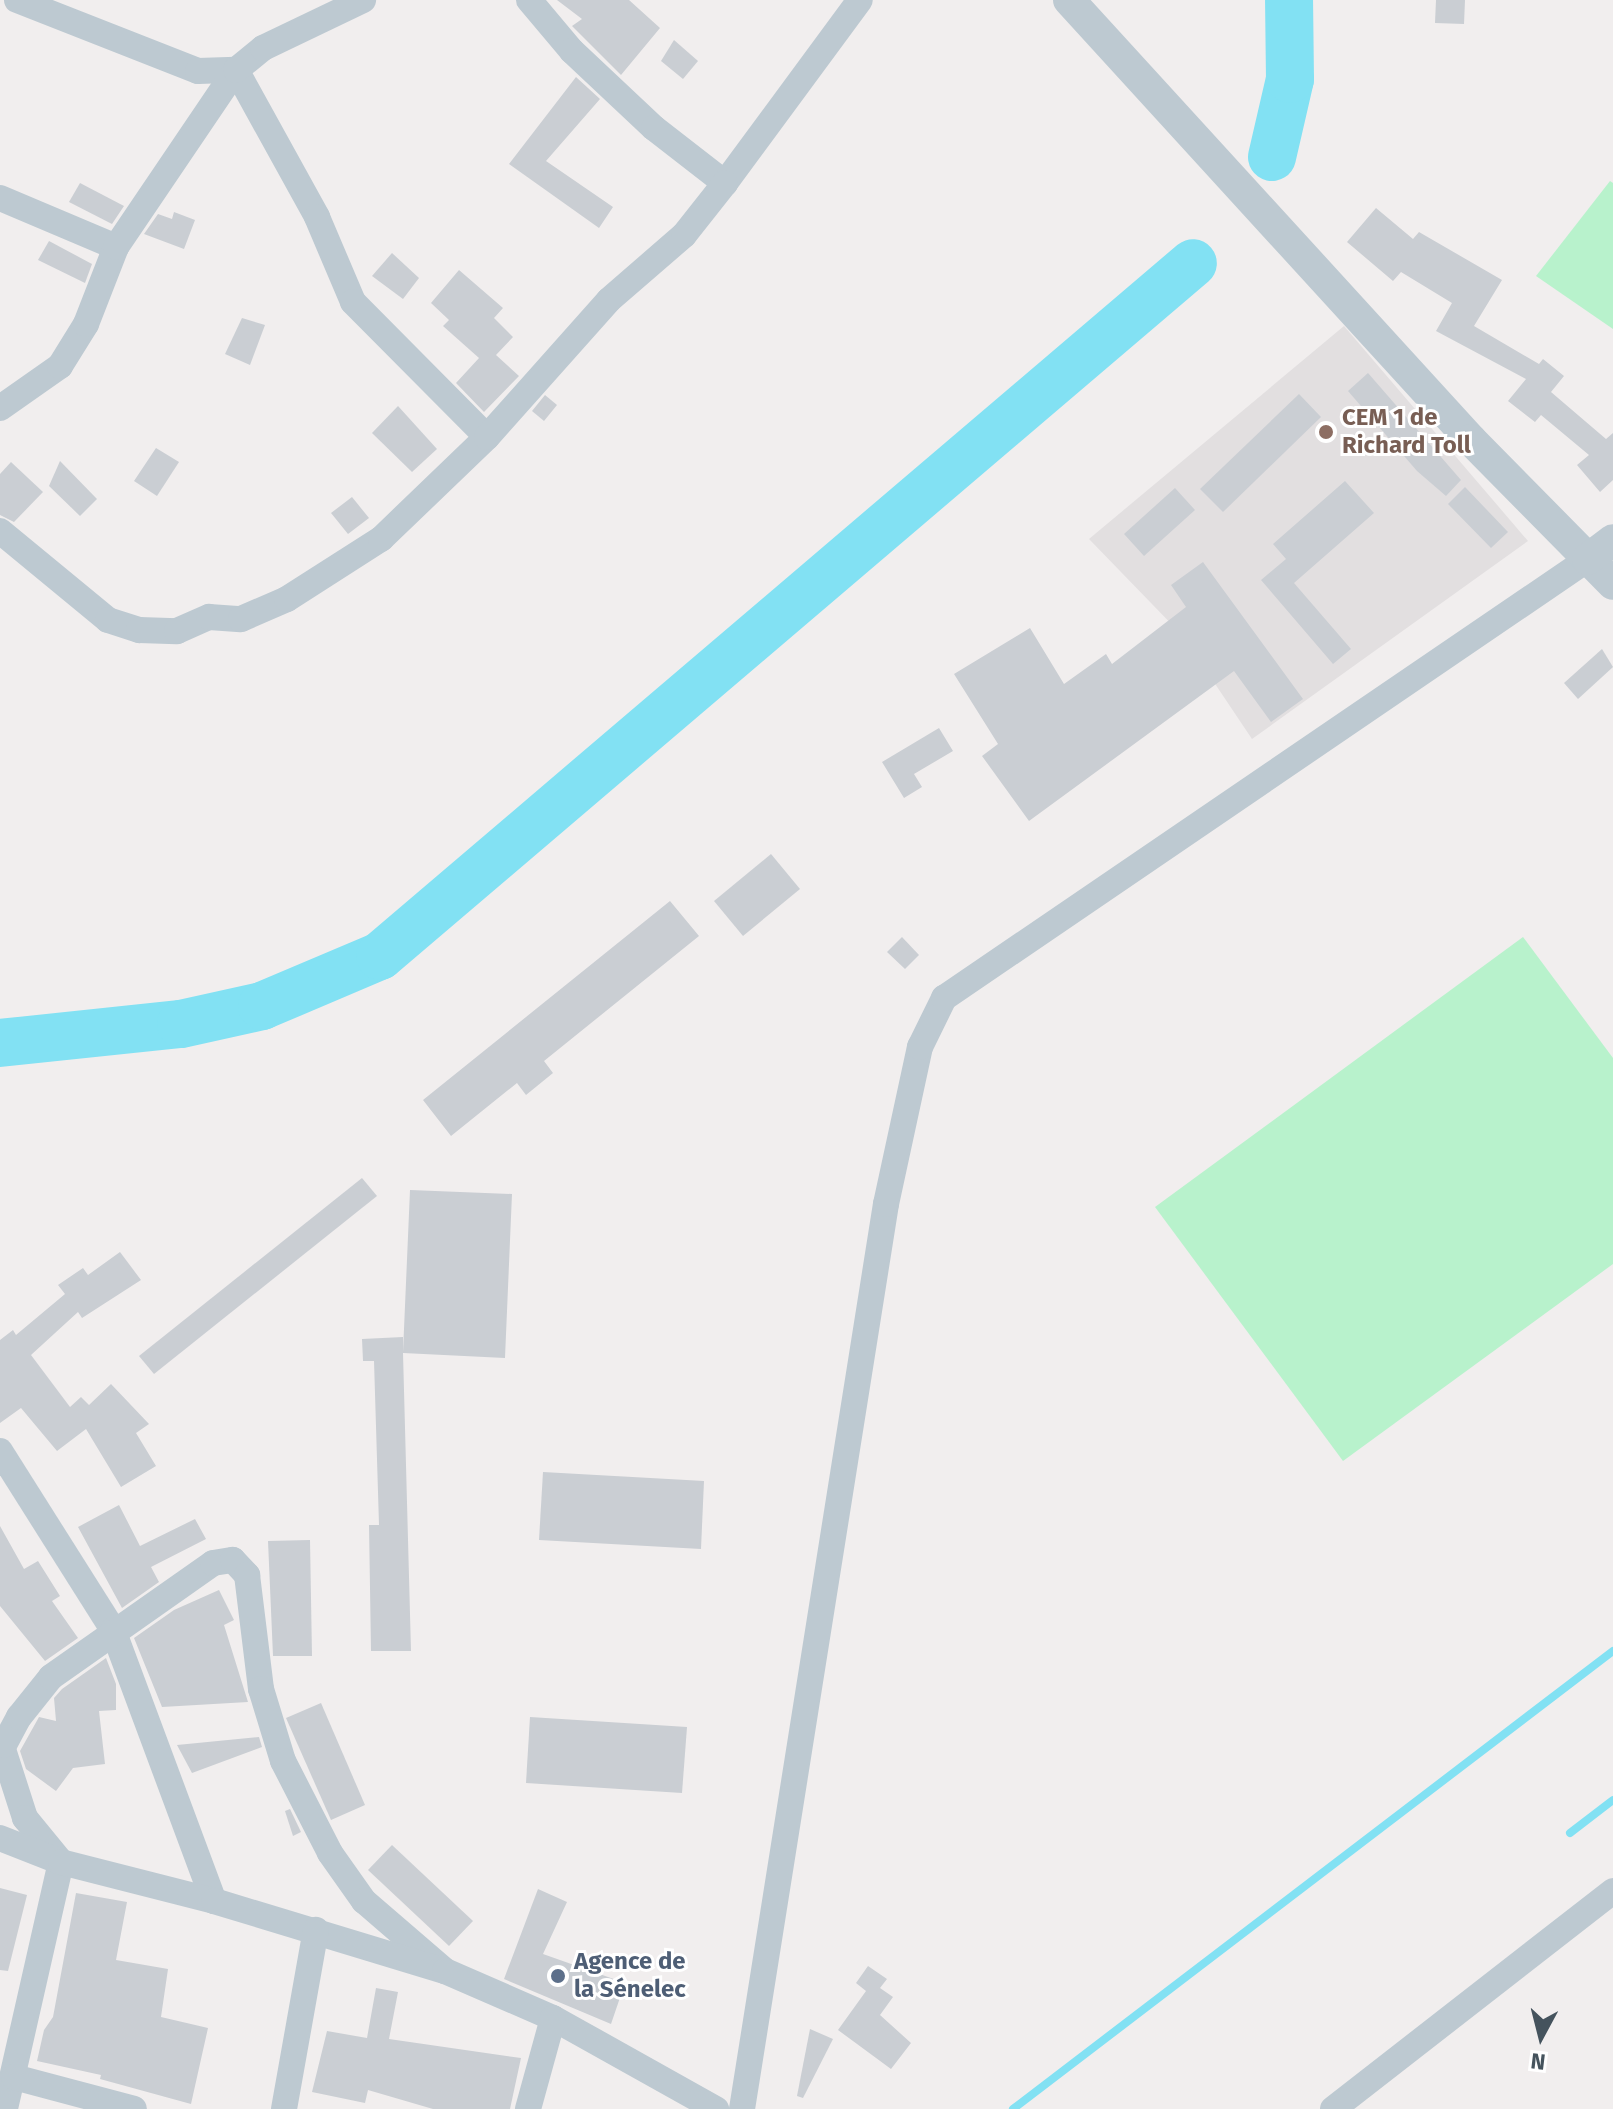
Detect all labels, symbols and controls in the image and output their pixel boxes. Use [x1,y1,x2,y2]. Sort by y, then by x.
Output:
place label: CEM 1 de Richard Toll [1342,404,1471,460]
marker: CEM 1 de Richard Toll [1317,423,1335,441]
place label: Agence de la Sénelec [574,1948,686,2004]
marker: Agence de la Sénelec [549,1967,567,1985]
north arrow [1501,1997,1581,2077]
text: N [1529,2047,1547,2076]

